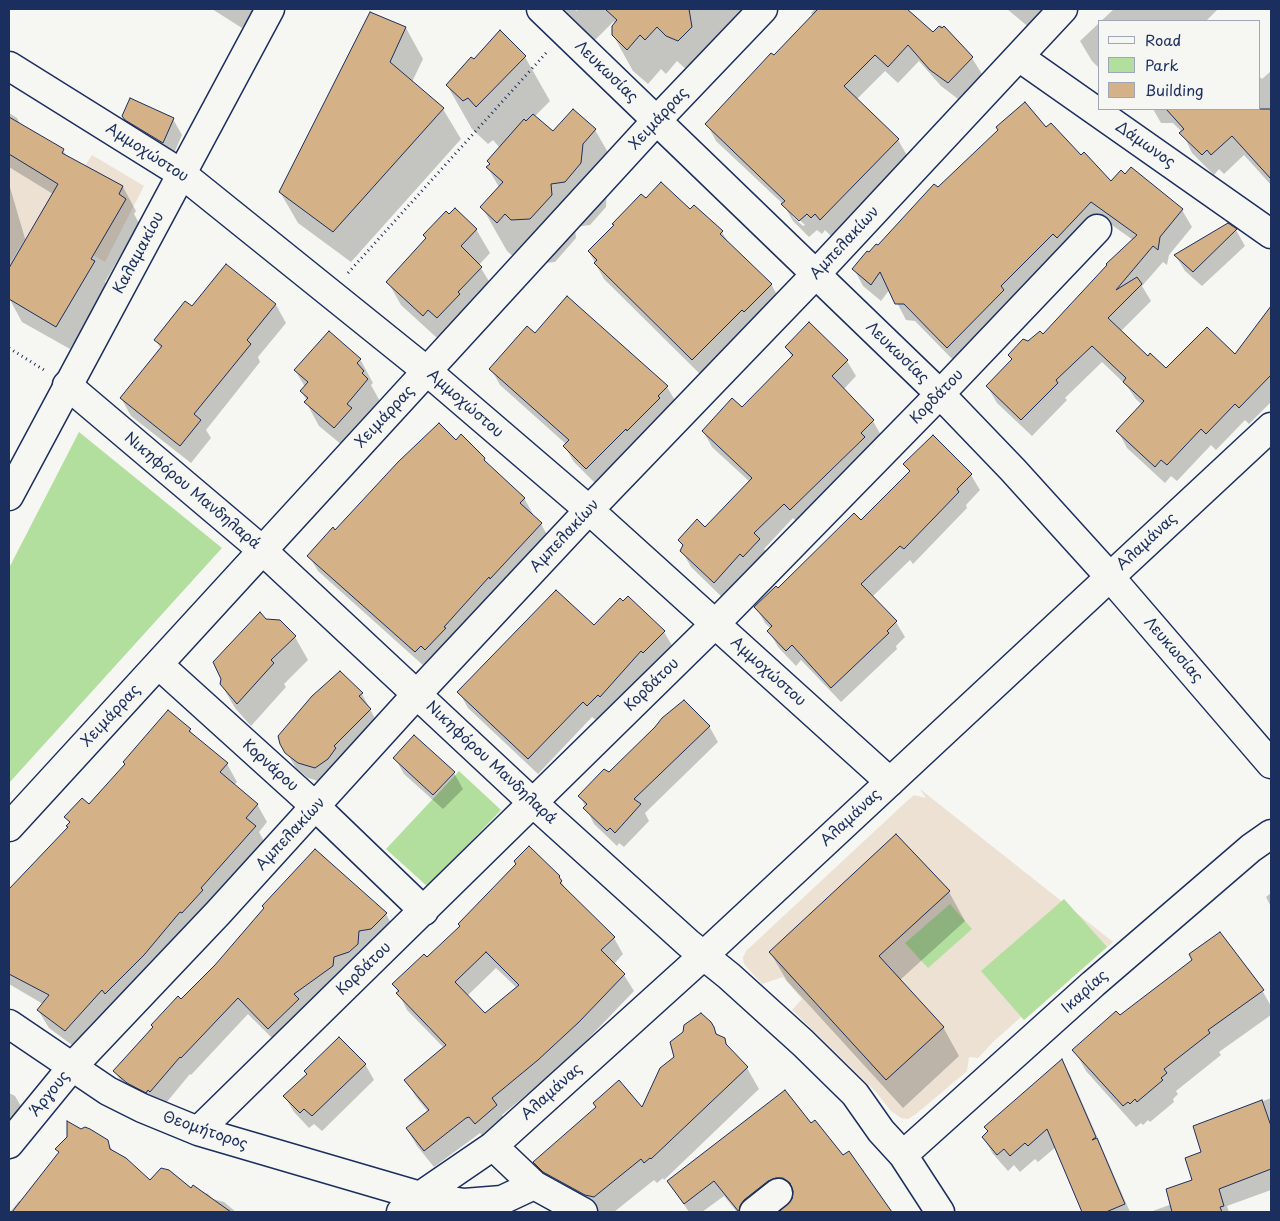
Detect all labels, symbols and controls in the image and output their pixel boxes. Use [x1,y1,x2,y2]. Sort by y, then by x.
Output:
legend [1098,20,1260,110]
text: Road [1145,28,1181,51]
street label: Λευκωσίας [571,38,641,106]
text: Park [1145,53,1179,76]
text: Building [1145,78,1204,101]
street label: Χειμάρρας [626,84,692,154]
street label: Δάμωνος [1112,118,1178,172]
street label: Αμμοχώστου [102,120,192,186]
street label: Αμπελακίων [807,203,883,283]
street label: Καλαμακίου [110,209,168,297]
street label: Λευκωσίας [862,319,932,387]
street label: Αμμοχώστου [423,366,507,442]
street label: Κορδάτου [906,366,968,428]
street label: Χειμάρρας [352,382,418,452]
street label: Νικηφόρου Μανδηλαρά [120,429,264,553]
street label: Αμπελακίων [527,496,603,576]
street label: Αλαμάνας [1113,510,1181,574]
street label: Λευκωσίας [1140,614,1206,686]
street label: Αμμοχώστου [727,634,809,710]
street label: Κορδάτου [621,654,683,716]
street label: Χειμάρρας [78,681,144,751]
street label: Νικηφόρου Μανδηλαρά [422,698,560,828]
street label: Κορνάρου [238,736,302,796]
street label: Αλαμάνας [817,786,885,850]
street label: Αμπελακίων [253,794,329,874]
street label: Κορδάτου [333,938,395,1000]
street label: Ικαρίας [1058,967,1112,1017]
street label: Αλαμάνας [518,1060,586,1124]
street label: Άργους [26,1068,74,1120]
street label: Θεομήτορος [160,1108,250,1154]

